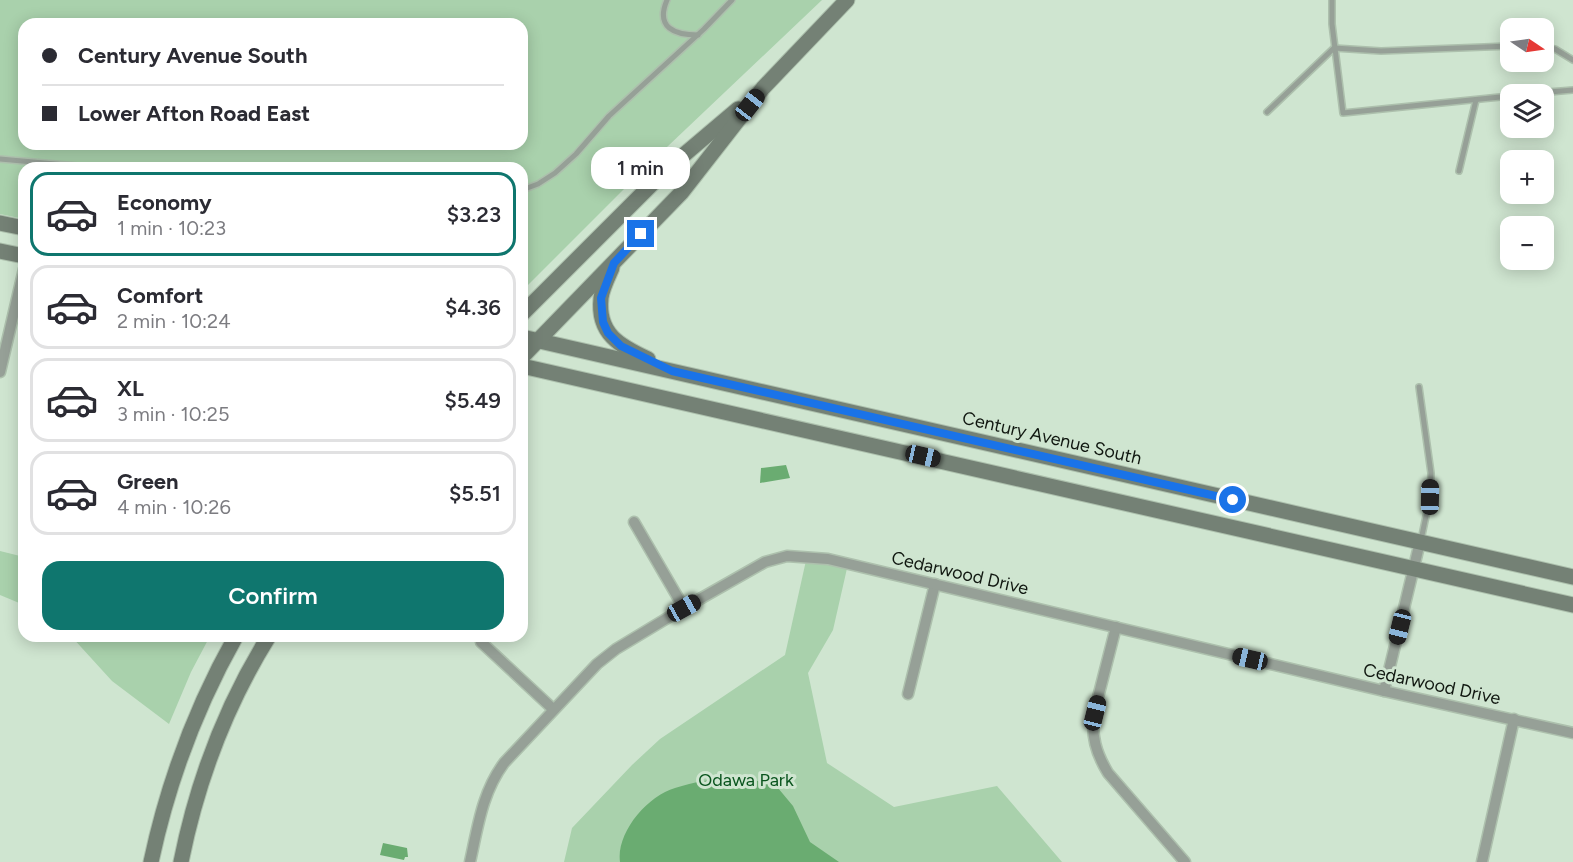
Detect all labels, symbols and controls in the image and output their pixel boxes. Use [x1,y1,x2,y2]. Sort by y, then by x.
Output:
north arrow [1500,18,1554,72]
map controls [1500,18,1554,270]
text: Century Avenue South [78,42,308,69]
button: layers [1500,84,1554,138]
car [732,85,768,125]
text: Lower Afton Road East [78,100,310,127]
callout: 1 min [592,147,690,189]
button: + [1500,150,1554,204]
text: 1 min [617,156,664,180]
icon: car [45,187,99,241]
text: Economy [117,189,212,216]
text: $3.23 [447,201,501,228]
text: 1 min · 10:23 [117,216,226,240]
button: − [1500,216,1554,270]
route end [627,220,654,247]
icon: car [45,280,99,334]
text: Comfort [117,282,203,309]
text: $4.36 [445,294,501,321]
text: 2 min · 10:24 [117,309,231,333]
icon: car [45,373,99,427]
text: XL [117,375,144,402]
text: $5.49 [444,387,501,414]
text: 3 min · 10:25 [117,402,229,426]
street label: Century Avenue South [960,407,1144,469]
car [903,443,943,469]
icon: car [45,466,99,520]
text: Green [117,468,179,495]
car [1421,479,1439,515]
text: $5.51 [449,480,501,507]
route start [1219,486,1246,513]
text: 4 min · 10:26 [117,495,231,519]
street label: Cedarwood Drive [889,547,1031,600]
button: Confirm [42,561,504,630]
car [664,591,704,625]
car [1387,607,1413,647]
car [1230,646,1270,672]
street label: Cedarwood Drive [1361,659,1503,709]
car [1082,693,1108,733]
park label: Odawa Park [698,769,794,791]

